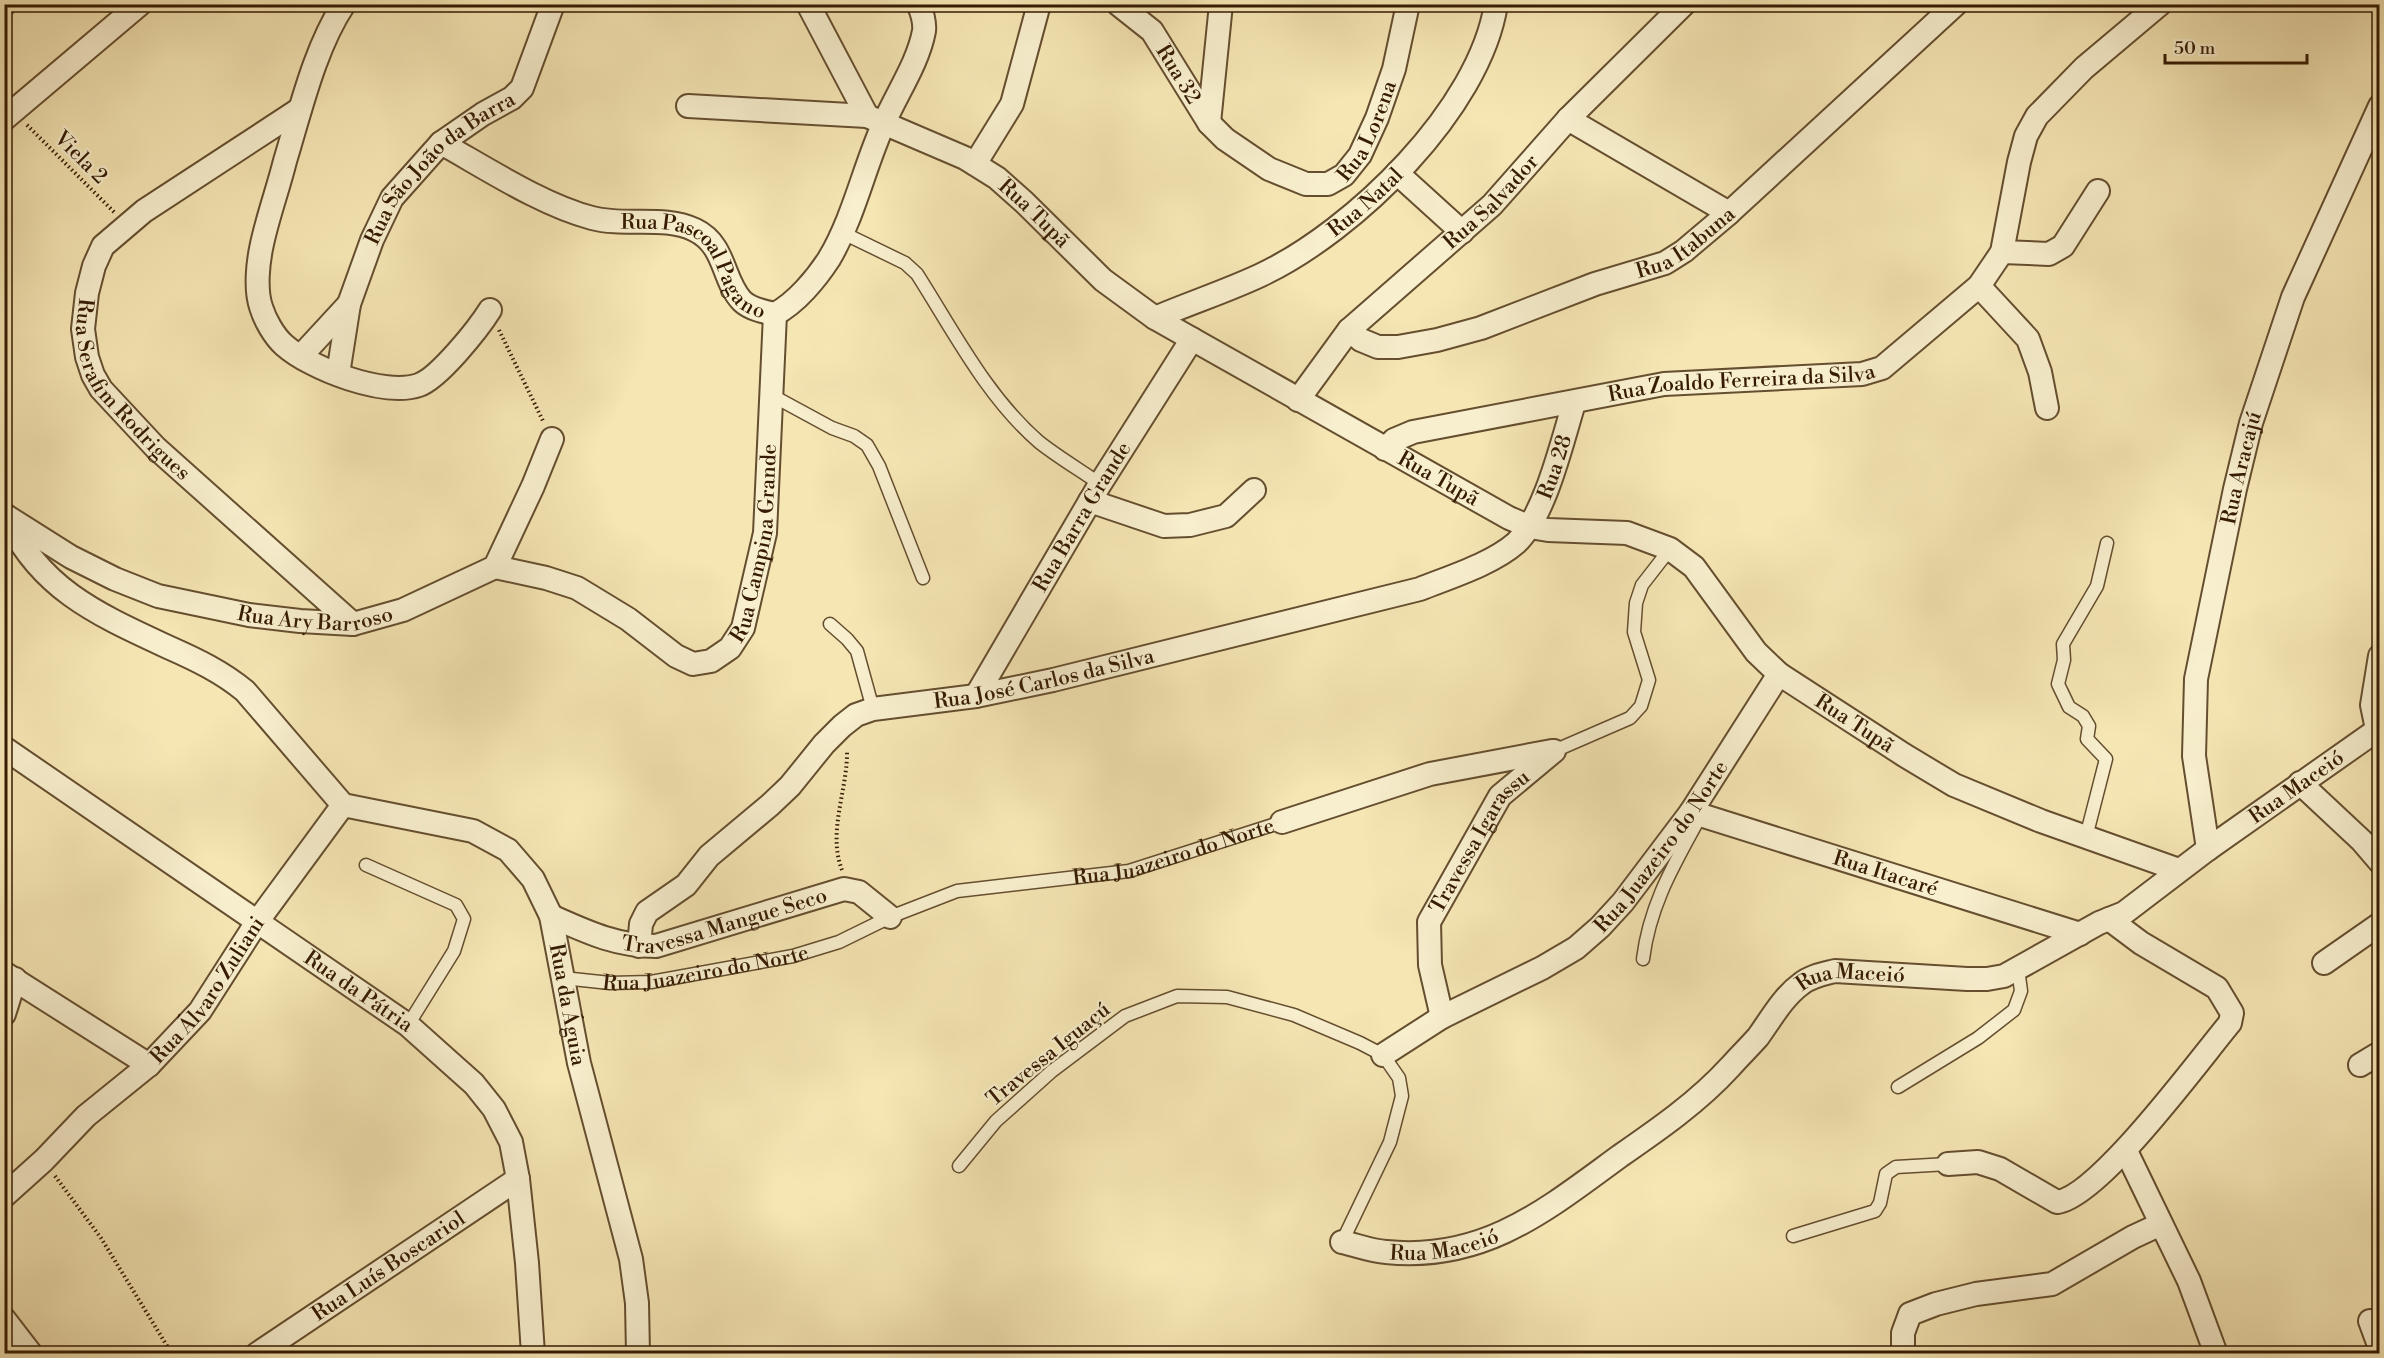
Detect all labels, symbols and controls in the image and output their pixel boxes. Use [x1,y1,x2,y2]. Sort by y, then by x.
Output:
scale bar [2165,27,2308,65]
text: 50 m [2174,37,2216,60]
street label: Rua 32 [1150,40,1206,109]
street label: Rua Lorena [1332,77,1403,187]
street label: Rua São João da Barra [360,87,520,249]
street label: Viela 2 [48,125,112,190]
street label: Rua Salvador [1438,149,1545,256]
street label: Rua Natal [1323,163,1409,243]
street label: Rua Tupã [993,173,1075,254]
street label: Rua Itabuna [1633,201,1741,285]
street label: Rua Pascoal Pagano [621,210,768,325]
street label: Rua Serafim Rodrigues [69,297,195,486]
street label: Rua Zoaldo Ferreira da Silva [1606,359,1879,408]
street label: Rua Aracajú [2216,408,2268,527]
street label: Rua 28 [1532,432,1578,503]
street label: Rua Barra Grande [1028,437,1137,597]
street label: Rua Campina Grande [725,443,783,648]
street label: Rua Tupã [1393,446,1484,513]
street label: Rua Ary Barroso [235,601,396,638]
street label: Rua José Carlos da Silva [932,643,1157,715]
street label: Rua Tupã [1810,689,1899,759]
street label: Rua Maceió [2244,745,2350,830]
street label: Rua Juazeiro do Norte [1589,756,1734,939]
street label: Travessa Igarassu [1424,765,1535,918]
street label: Rua Juazeiro do Norte [1071,813,1278,891]
street label: Rua Itacaré [1830,845,1941,903]
street label: Travessa Mangue Seco [620,883,830,960]
street label: Rua Álvaro Zuliani [145,912,271,1070]
street label: Rua Juazeiro do Norte [601,940,812,998]
street label: Rua da Águia [543,942,591,1068]
street label: Rua da Pátria [298,945,418,1039]
street label: Rua Maceió [1791,959,1906,998]
street label: Travessa Iguaçú [982,997,1116,1113]
street label: Rua Luís Boscariol [307,1206,471,1328]
street label: Rua Maceió [1389,1224,1503,1267]

